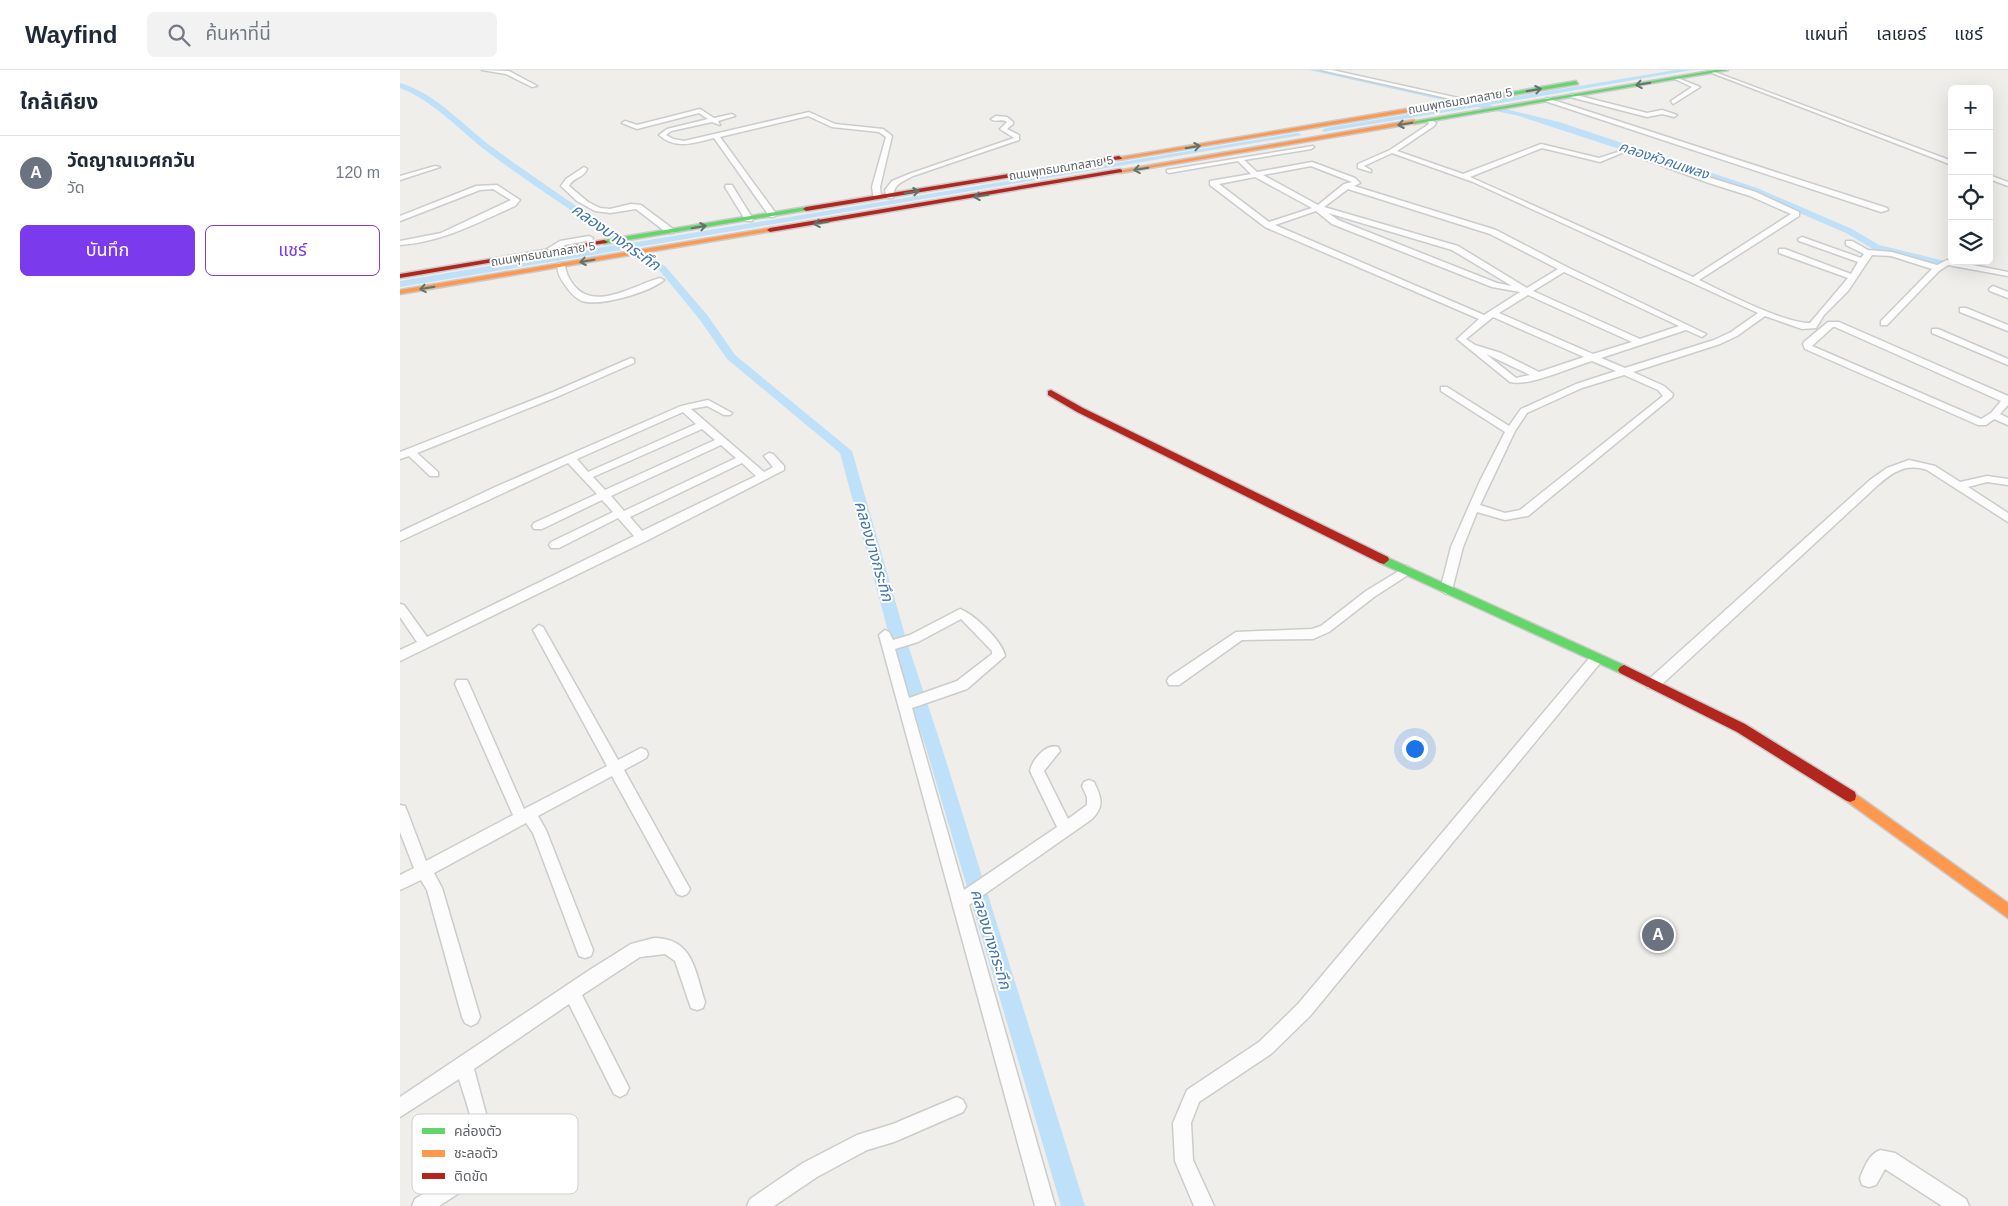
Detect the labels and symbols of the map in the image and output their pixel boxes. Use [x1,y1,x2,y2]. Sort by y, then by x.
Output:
one-way arrow [1635,80,1651,90]
street label: ถนนพุทธมณฑลสาย 5 [1407,85,1514,117]
one-way arrow [1526,85,1542,95]
one-way arrow [1397,120,1413,130]
water label: คลองหัวคนเพลง [1617,138,1712,183]
one-way arrow [1184,141,1200,151]
street label: ถนนพุทธมณฑลสาย 5 [1008,153,1115,183]
one-way arrow [1134,164,1150,174]
one-way arrow [903,187,919,197]
one-way arrow [973,191,989,201]
water label: คลองบางกระทึก [569,200,664,274]
one-way arrow [813,218,829,228]
one-way arrow [691,221,707,231]
street label: ถนนพุทธมณฑลสาย 5 [490,239,597,269]
one-way arrow [579,257,595,267]
one-way arrow [419,283,435,293]
water label: คลองบางกระทึก [852,499,897,605]
your location [1402,736,1428,762]
water label: คลองบางกระทึก [968,887,1015,992]
pin: A [1642,916,1674,954]
legend [412,1114,578,1194]
text: คล่องตัว [454,1123,502,1139]
text: ชะลอตัว [454,1145,498,1161]
text: ติดขัด [454,1168,488,1184]

